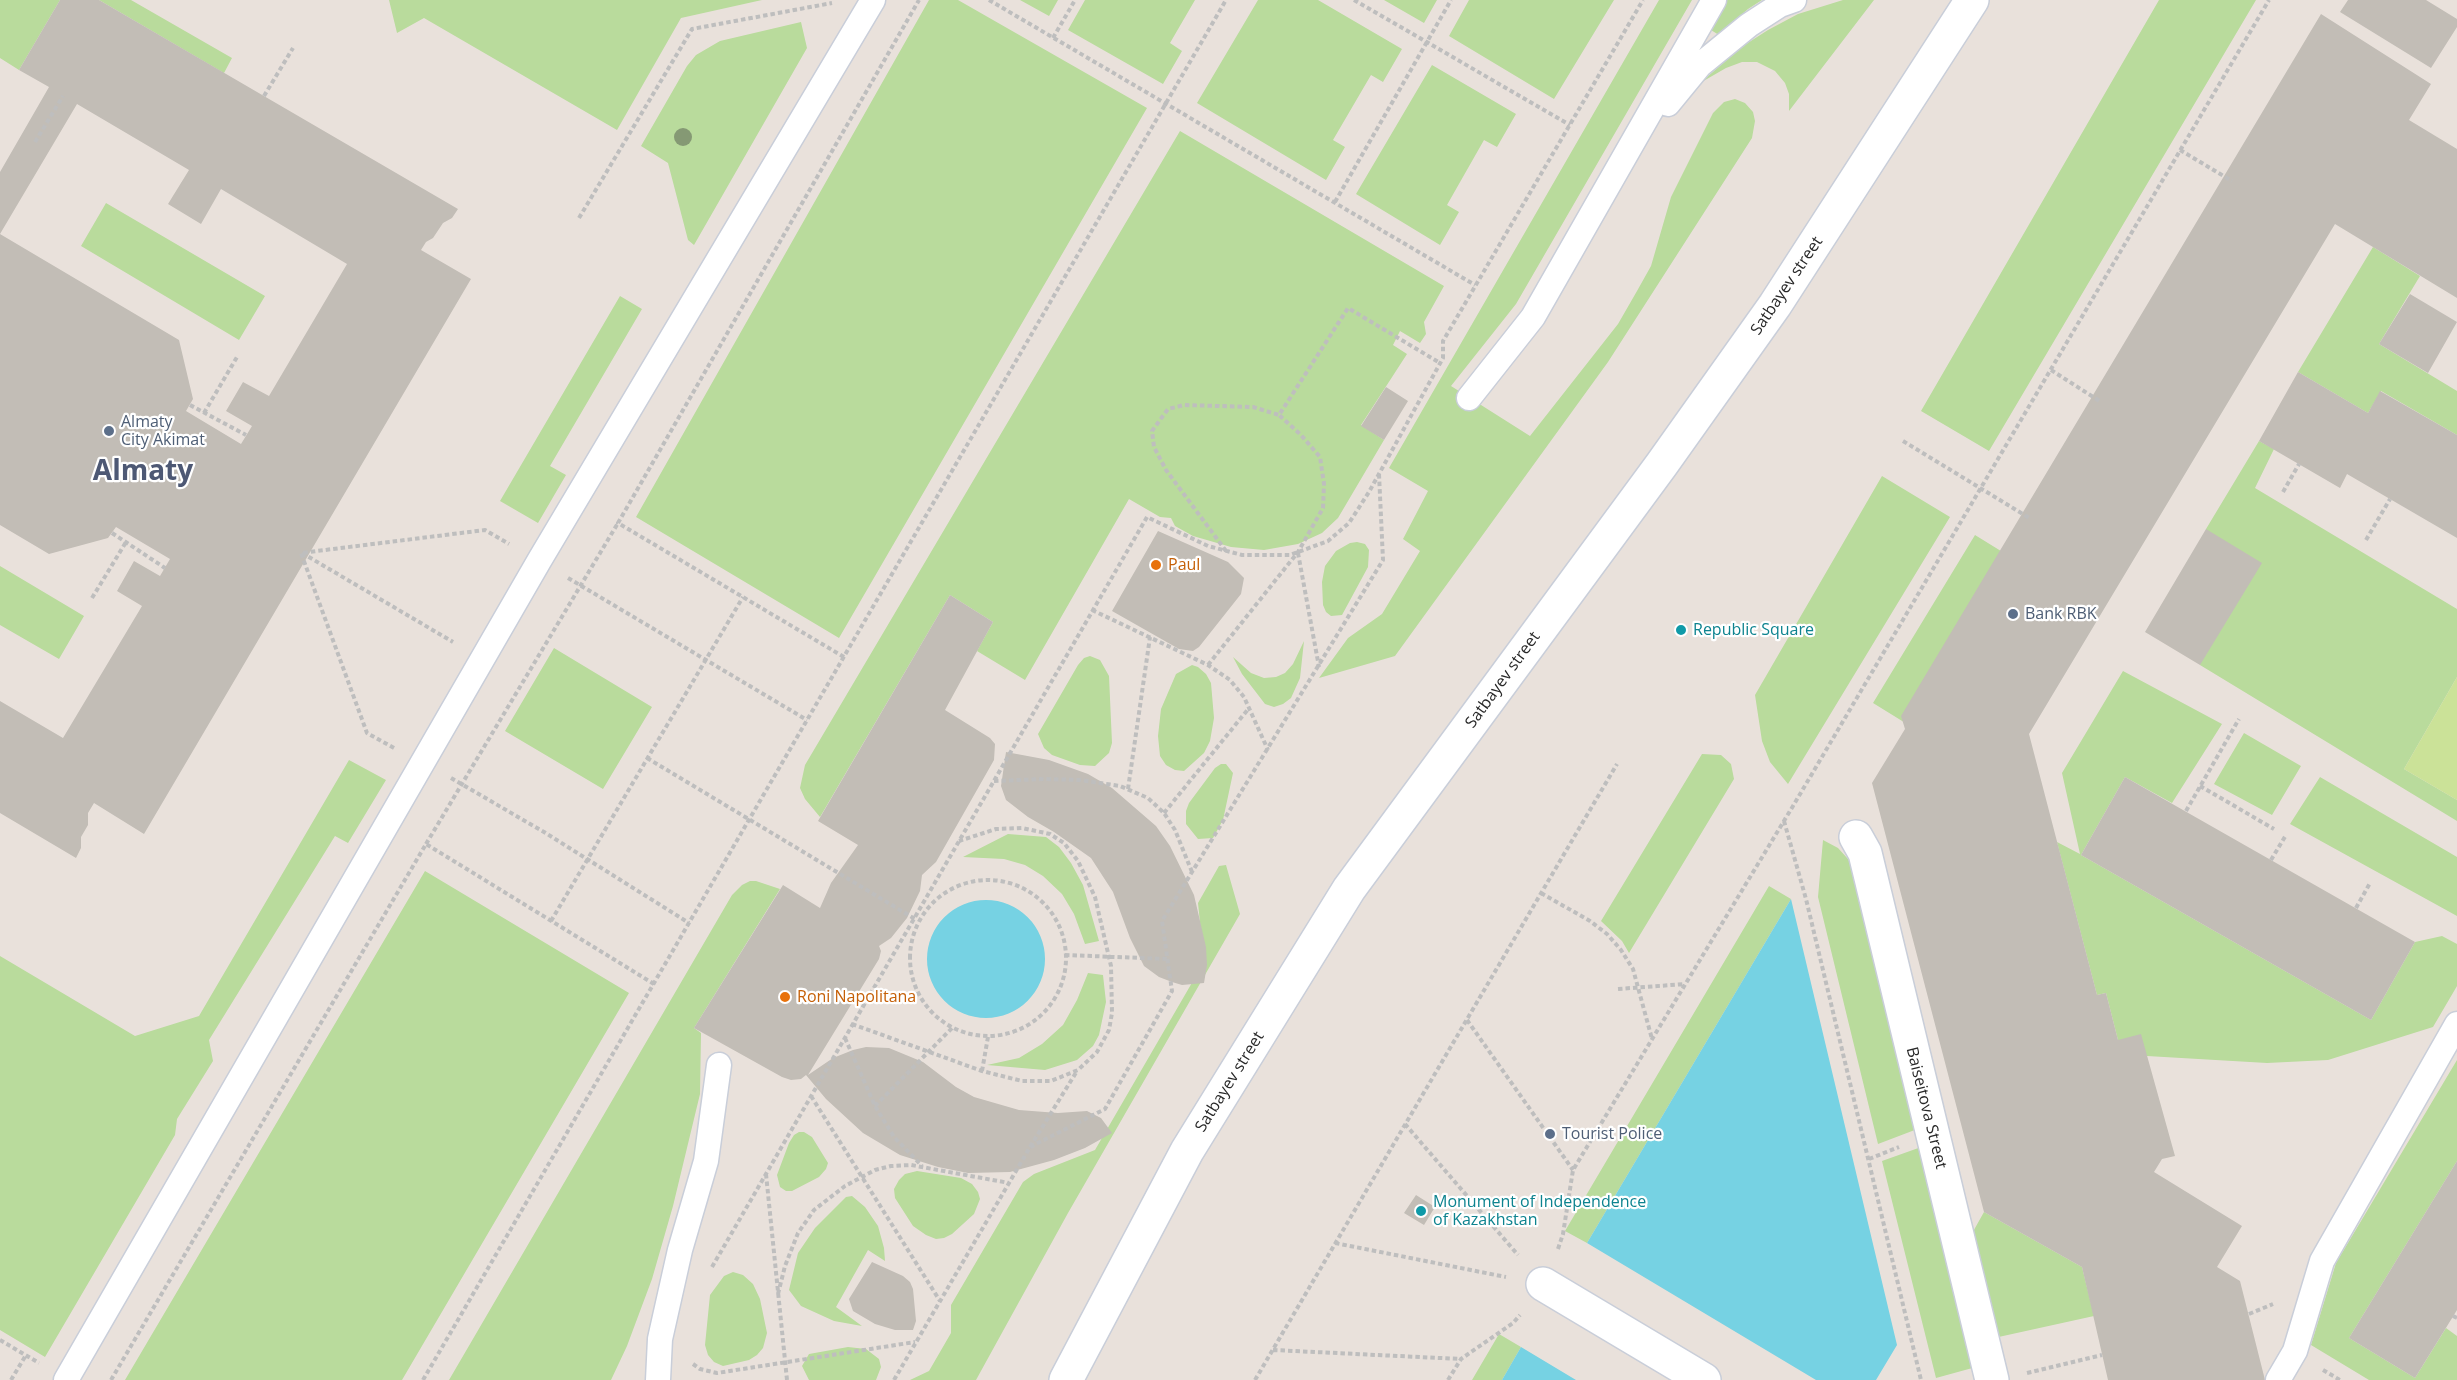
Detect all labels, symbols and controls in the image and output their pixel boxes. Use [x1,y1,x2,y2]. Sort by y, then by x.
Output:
street label: Satbayev street [1747,233,1827,339]
place label: Almaty City Akimat [121,412,205,450]
marker: Almaty City Akimat [102,424,116,438]
district label: Almaty [93,455,193,489]
place label: Paul [1168,555,1200,575]
marker: Paul [1149,558,1163,572]
place label: Bank RBK [2025,604,2097,624]
marker: Bank RBK [2006,607,2020,621]
place label: Republic Square [1693,620,1814,640]
marker: Republic Square [1674,623,1688,637]
street label: Satbayev street [1462,628,1544,732]
place label: Roni Napolitana [797,987,916,1007]
marker: Roni Napolitana [778,990,792,1004]
street label: Satbayev street [1191,1028,1269,1136]
street label: Baiseitova Street [1902,1045,1950,1171]
place label: Tourist Police [1562,1124,1662,1144]
marker: Tourist Police [1543,1127,1557,1141]
place label: Monument of Independence of Kazakhstan [1433,1192,1646,1230]
marker: Monument of Independence of Kazakhstan [1414,1204,1428,1218]

